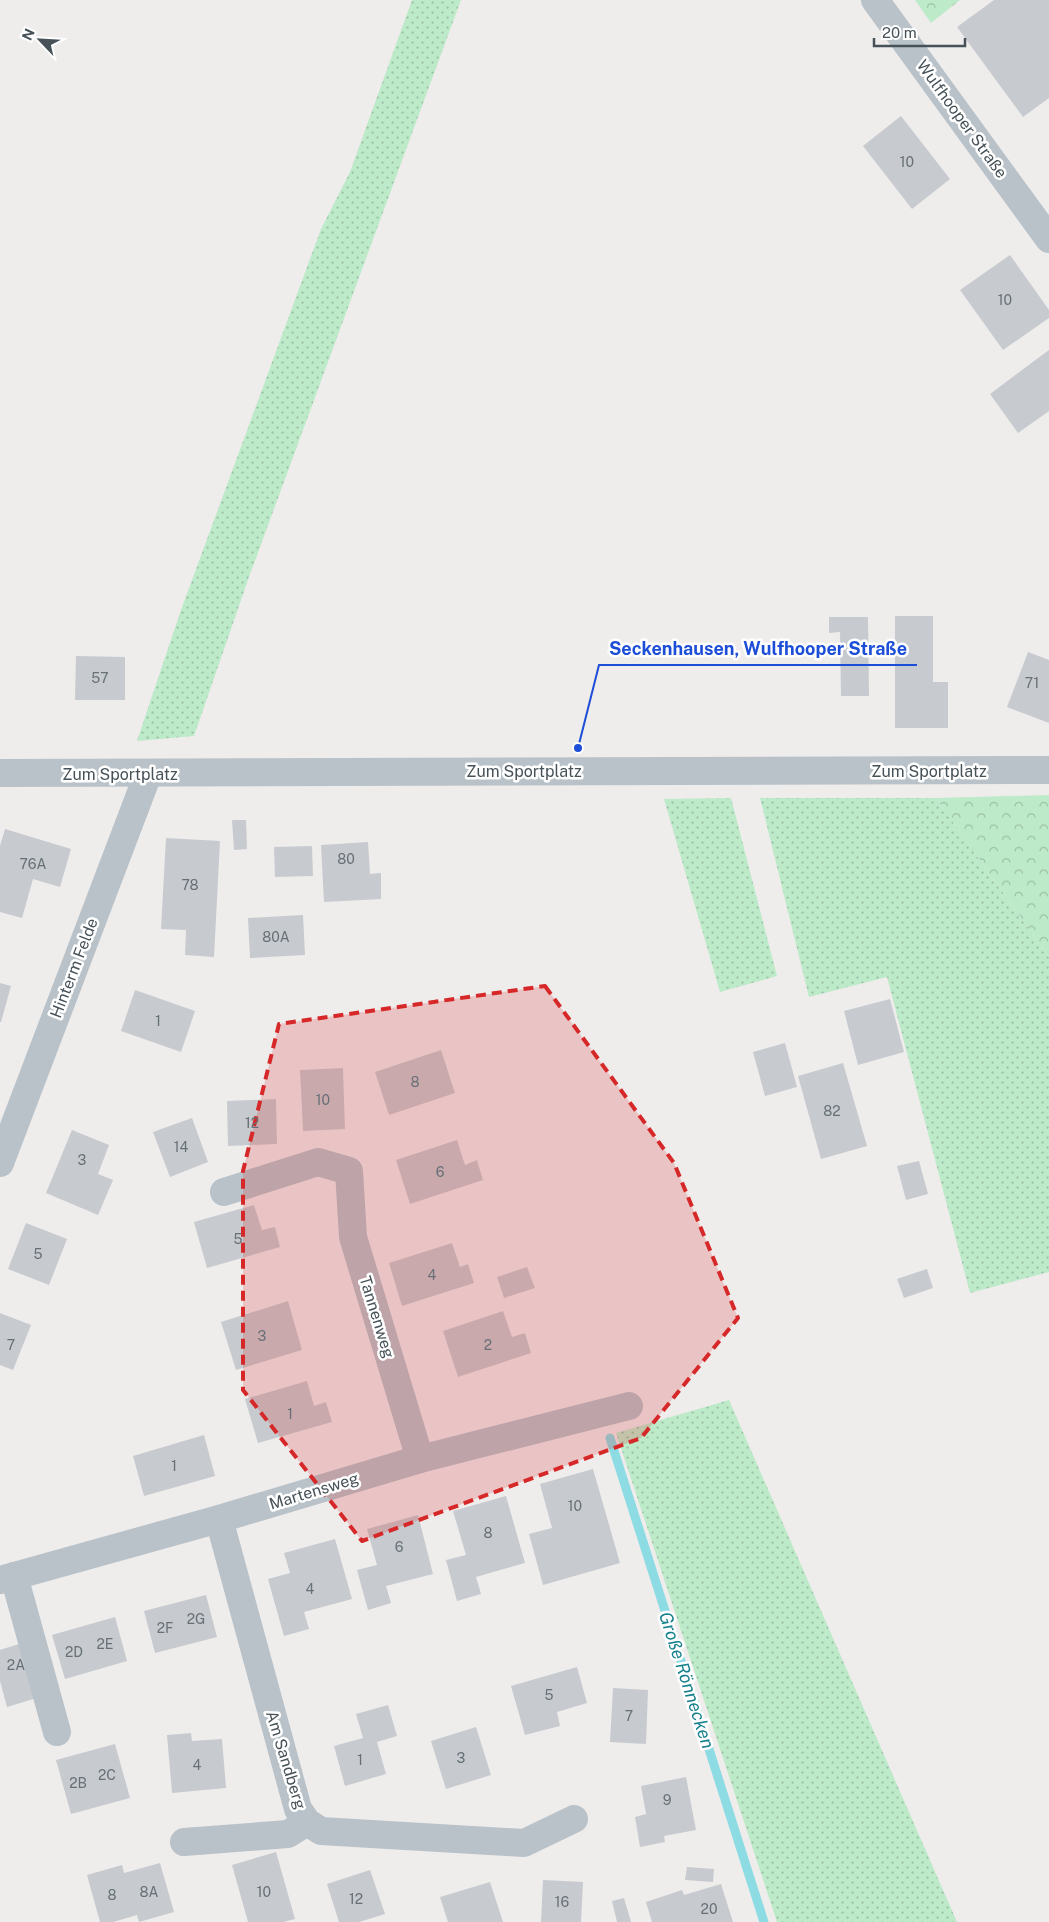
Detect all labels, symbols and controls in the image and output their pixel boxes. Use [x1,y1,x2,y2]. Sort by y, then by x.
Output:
north arrow [15,15,65,65]
scale bar [874,15,965,47]
text: 20 m [882,24,917,41]
text: N [19,26,38,43]
street label: Wulfhooper Straße [913,56,1011,182]
house number: 10 [900,154,914,170]
house number: 10 [998,292,1012,308]
callout: Seckenhausen, Wulfhooper Straße [599,632,917,665]
text: Seckenhausen, Wulfhooper Straße [609,638,907,659]
house number: 57 [91,670,109,686]
house number: 71 [1025,675,1039,691]
street label: Zum Sportplatz [466,762,582,781]
street label: Zum Sportplatz [871,762,987,781]
street label: Zum Sportplatz [62,765,178,784]
house number: 80 [337,851,355,867]
house number: 76A [20,856,46,872]
house number: 78 [181,877,199,893]
street label: Hinterm Felde [46,915,102,1021]
house number: 80A [262,929,290,945]
house number: 1 [155,1013,161,1029]
house number: 8 [410,1074,420,1090]
house number: 10 [316,1092,330,1108]
house number: 82 [823,1103,841,1119]
house number: 12 [245,1115,259,1131]
house number: 14 [174,1139,188,1155]
house number: 3 [78,1152,87,1168]
house number: 6 [436,1164,445,1180]
house number: 5 [234,1231,243,1247]
house number: 5 [34,1246,43,1262]
house number: 4 [428,1267,437,1283]
street label: Tannenweg [355,1273,399,1361]
house number: 3 [258,1328,267,1344]
house number: 7 [7,1337,15,1353]
house number: 2 [484,1337,492,1353]
house number: 1 [287,1406,293,1422]
house number: 1 [171,1458,177,1474]
street label: Martensweg [267,1468,361,1514]
house number: 10 [568,1498,582,1514]
house number: 8 [483,1525,493,1541]
house number: 6 [395,1539,404,1555]
house number: 4 [306,1581,315,1597]
water label: Große Rönnecken [655,1609,719,1751]
house number: 2G [187,1611,205,1627]
house number: 2F [157,1620,173,1636]
house number: 2E [96,1636,114,1652]
house number: 2D [65,1644,83,1660]
house number: 2A [7,1657,25,1673]
house number: 5 [545,1687,554,1703]
street label: Am Sandberg [262,1708,310,1812]
house number: 7 [625,1708,633,1724]
house number: 3 [457,1750,466,1766]
house number: 1 [357,1752,363,1768]
house number: 4 [193,1757,202,1773]
house number: 2C [98,1767,116,1783]
house number: 2B [69,1775,87,1791]
house number: 9 [663,1792,672,1808]
house number: 8A [139,1884,159,1900]
house number: 10 [257,1884,271,1900]
house number: 8 [107,1887,117,1903]
house number: 12 [349,1891,363,1907]
house number: 16 [555,1894,569,1910]
house number: 20 [701,1901,717,1917]

